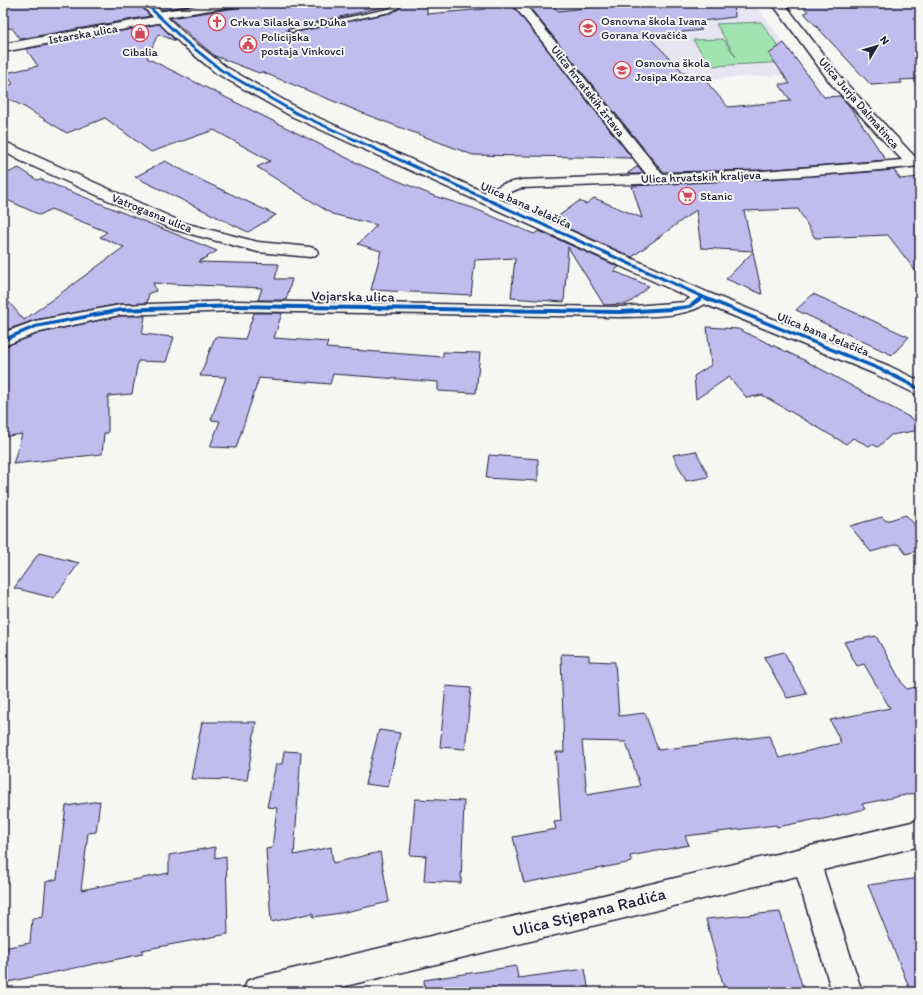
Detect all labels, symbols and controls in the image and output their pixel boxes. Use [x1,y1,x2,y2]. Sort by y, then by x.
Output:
church icon: Crkva Silaska sv. Duha [207,12,227,32]
place label: Osnovna škola Ivana Gorana Kovačića [601,14,708,42]
place label: Crkva Silaska sv. Duha [230,15,346,29]
school or university icon: Osnovna škola Ivana Gorana Kovačića [578,18,598,38]
street label: Istarska ulica [47,21,119,47]
shop icon: Cibalia [130,23,150,43]
north arrow [857,26,897,66]
place label: Policijska postaja Vinkovci [261,30,344,58]
text: N [877,33,892,47]
public building icon: Policijska postaja Vinkovci [238,34,258,54]
street label: Ulica hrvatskih žrtava [548,43,628,140]
place label: Cibalia [122,45,159,59]
street label: Ulica Jurja Dalmatinca [816,54,903,152]
place label: Osnovna škola Josipa Kozarca [635,56,712,84]
school or university icon: Osnovna škola Josipa Kozarca [612,60,632,80]
street label: Ulica hrvatskih kraljeva [641,168,762,186]
street label: Ulica bana Jelačića [478,179,574,231]
supermarket icon: Stanic [677,186,697,206]
place label: Stanic [700,189,733,203]
street label: Vatrogasna ulica [110,190,195,236]
street label: Vojarska ulica [311,287,396,306]
street label: Ulica bana Jelačića [775,309,871,359]
street label: Ulica Stjepana Radića [510,883,668,941]

